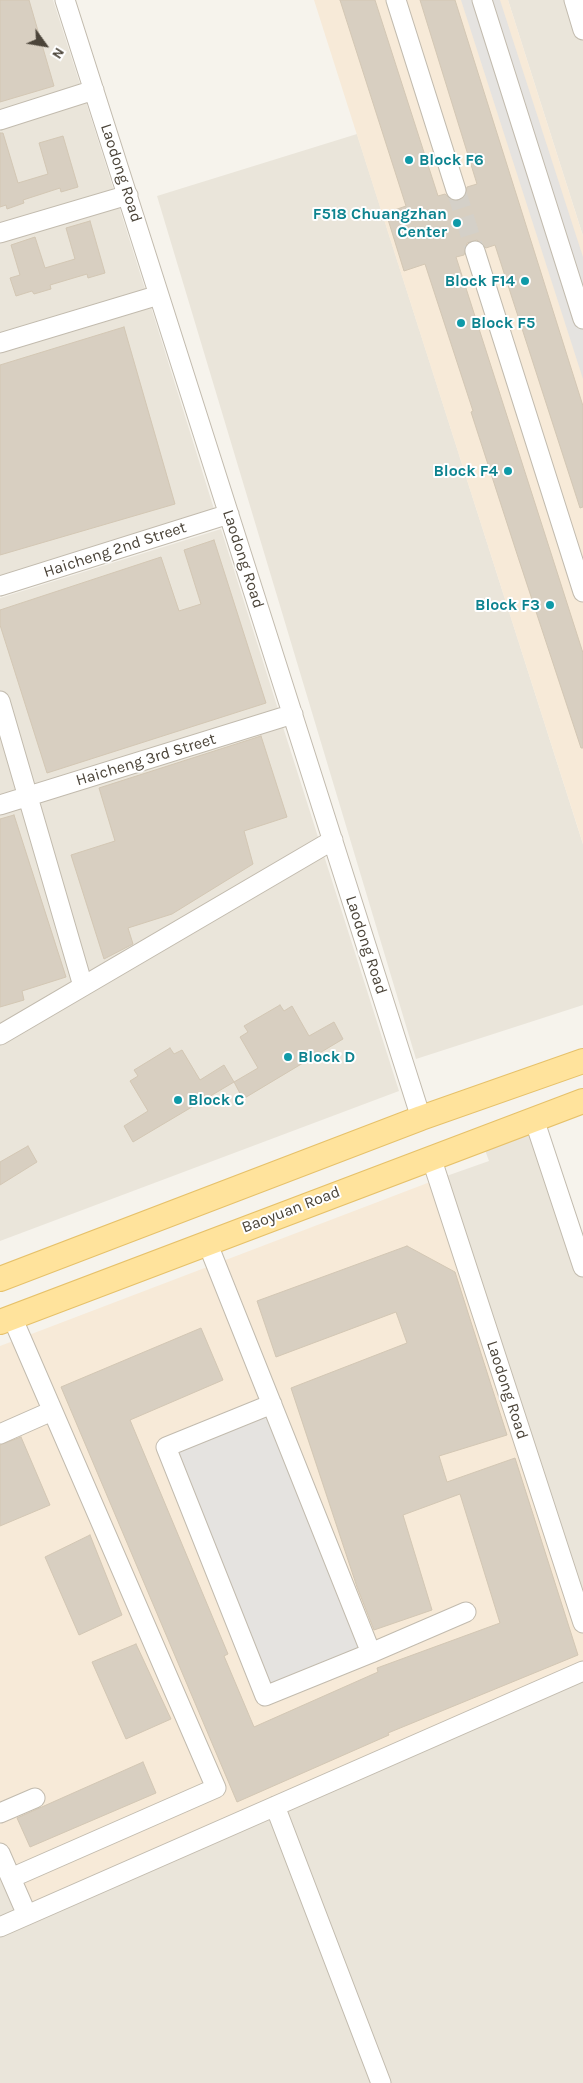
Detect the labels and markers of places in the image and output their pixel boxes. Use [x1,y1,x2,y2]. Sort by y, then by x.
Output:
place label: Block F6 [419,150,484,170]
marker: Block F6 [403,154,415,166]
place label: F518 Chuangzhan Center [313,204,447,242]
marker: F518 Chuangzhan Center [451,217,463,229]
place label: Block F14 [445,271,515,291]
marker: Block F14 [519,275,531,287]
place label: Block F5 [471,313,535,333]
marker: Block F5 [455,317,467,329]
place label: Block F4 [433,461,498,481]
marker: Block F4 [502,465,514,477]
place label: Block F3 [475,595,540,615]
marker: Block F3 [544,599,556,611]
place label: Block D [298,1047,355,1067]
marker: Block D [282,1051,294,1063]
place label: Block C [188,1090,244,1110]
marker: Block C [172,1094,184,1106]

